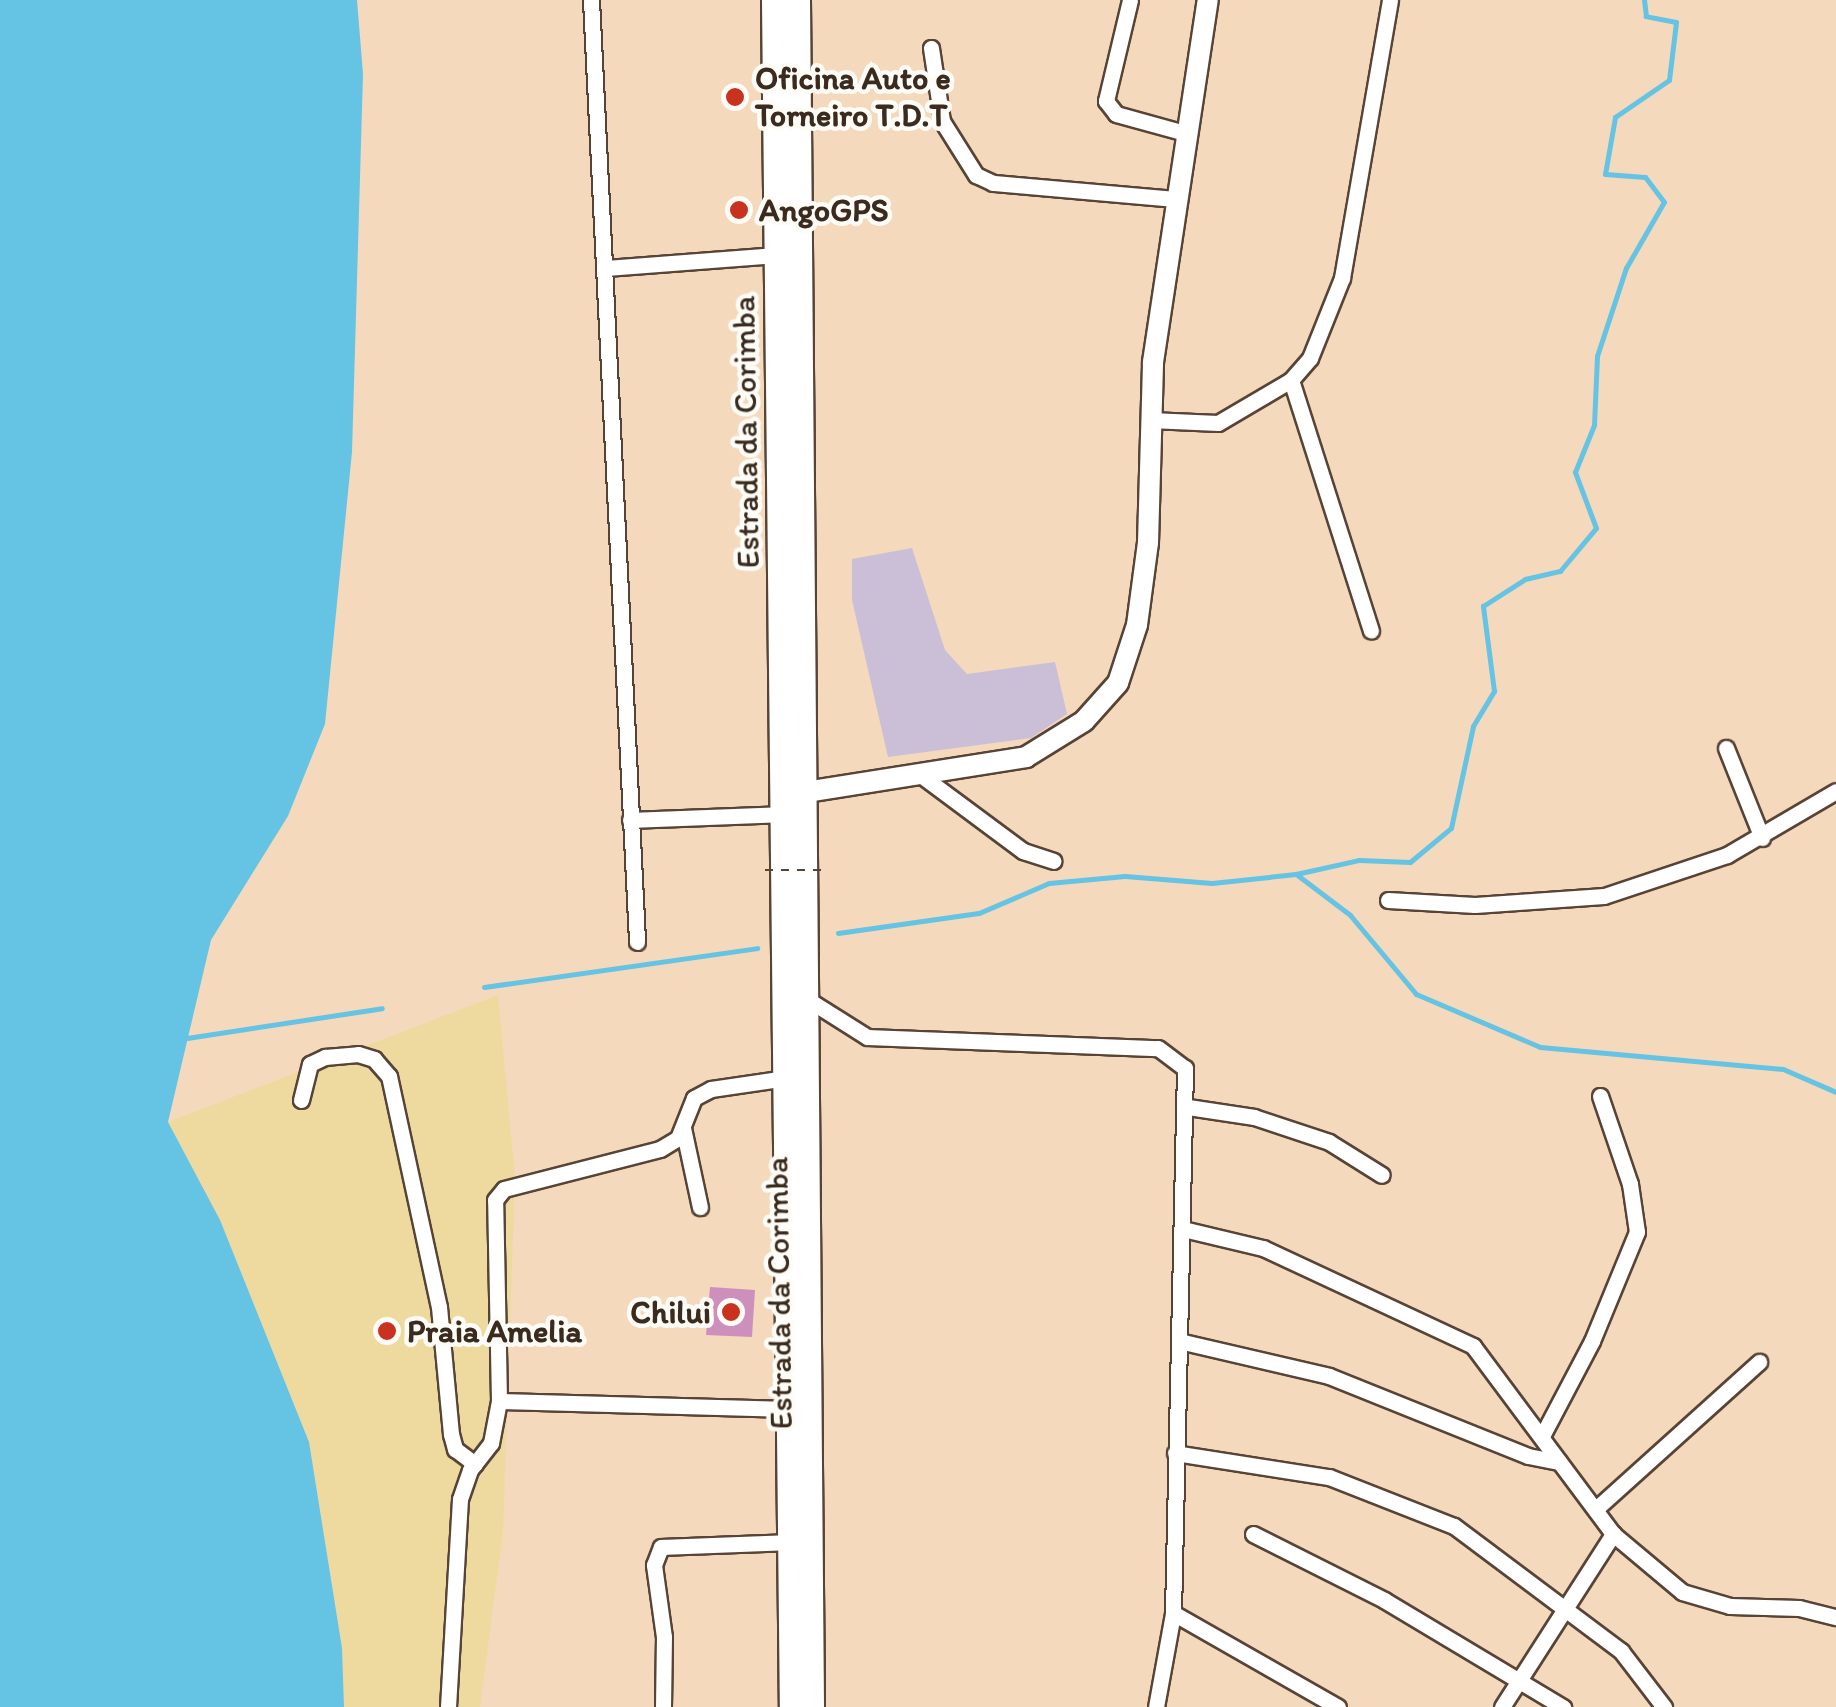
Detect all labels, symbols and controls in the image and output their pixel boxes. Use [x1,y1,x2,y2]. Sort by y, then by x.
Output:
place label: Oficina Auto e Torneiro T.D.T [755,60,950,135]
marker: Oficina Auto e Torneiro T.D.T [724,86,746,108]
place label: AngoGPS [759,191,889,229]
marker: AngoGPS [728,199,750,221]
street label: Estrada da Corimba [724,296,768,568]
street label: Estrada da Corimba [757,1157,801,1429]
place label: Chilui [630,1293,711,1331]
marker: Chilui [720,1301,742,1323]
place label: Praia Amelia [407,1312,583,1350]
marker: Praia Amelia [376,1320,398,1342]

